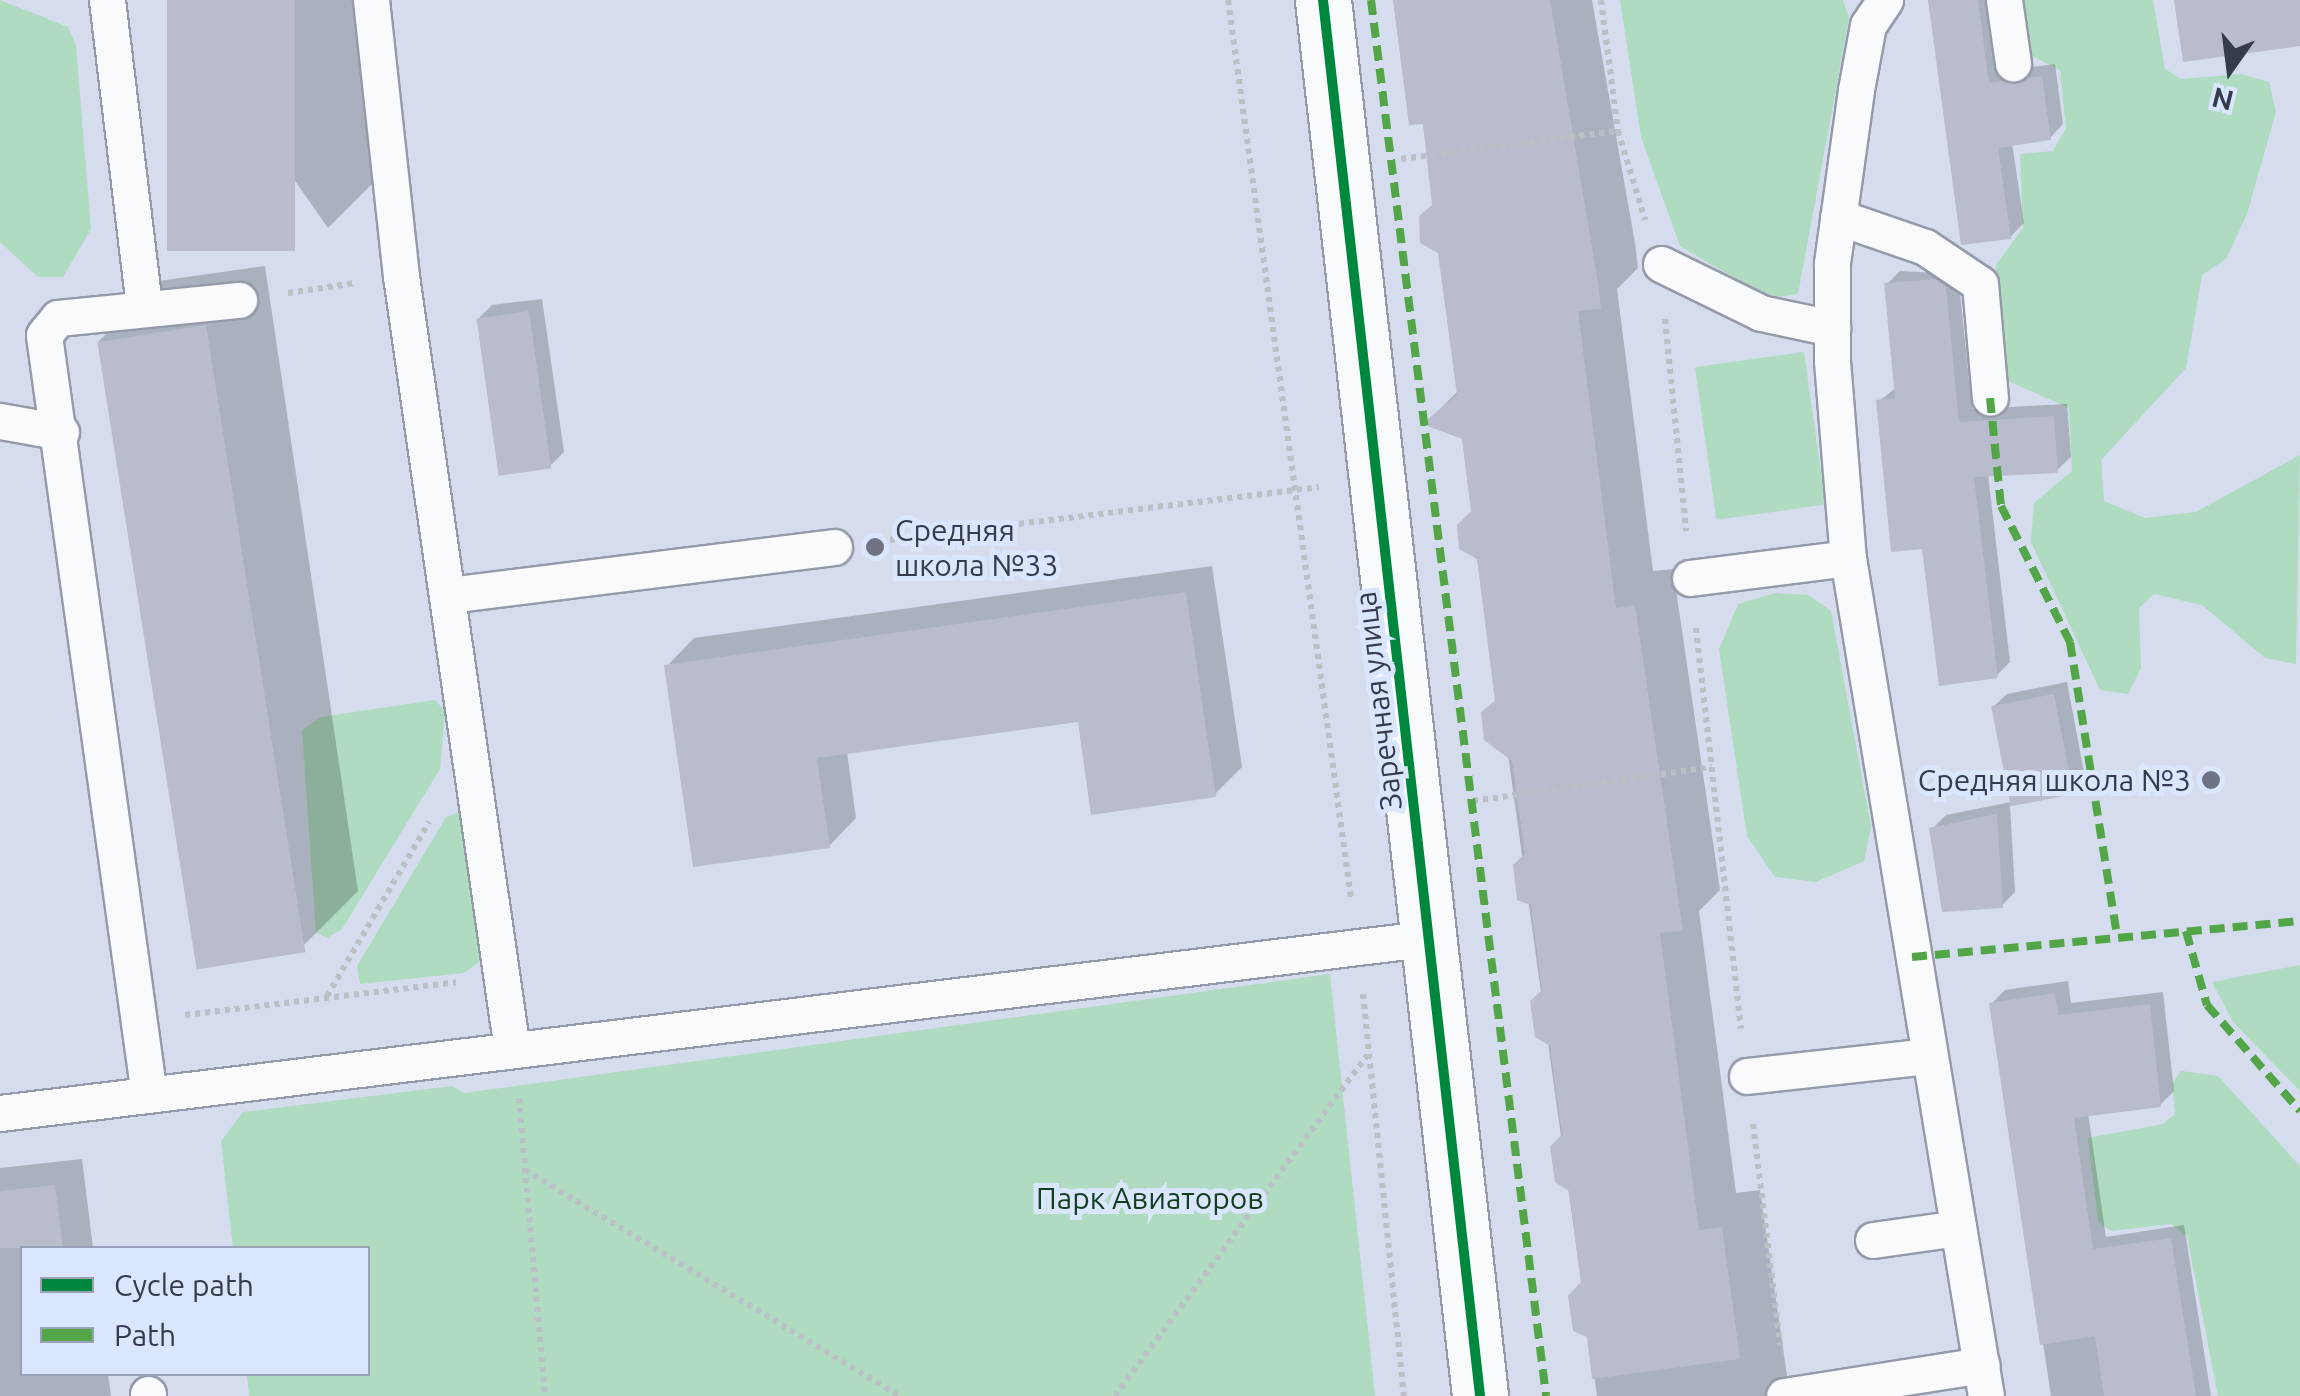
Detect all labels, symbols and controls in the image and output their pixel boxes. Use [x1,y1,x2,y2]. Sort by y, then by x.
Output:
north arrow [2180,20,2280,120]
text: N [2209,82,2237,117]
place label: Средняя школа №33 [895,512,1058,582]
marker: Средняя школа №33 [864,536,886,558]
street label: Заречная улица [1347,590,1409,812]
place label: Средняя школа №3 [1918,762,2191,798]
marker: Средняя школа №3 [2200,769,2222,791]
park label: Парк Авиаторов [1036,1180,1264,1216]
legend [20,1246,370,1376]
text: Cycle path [114,1268,254,1302]
text: Path [114,1318,176,1352]

